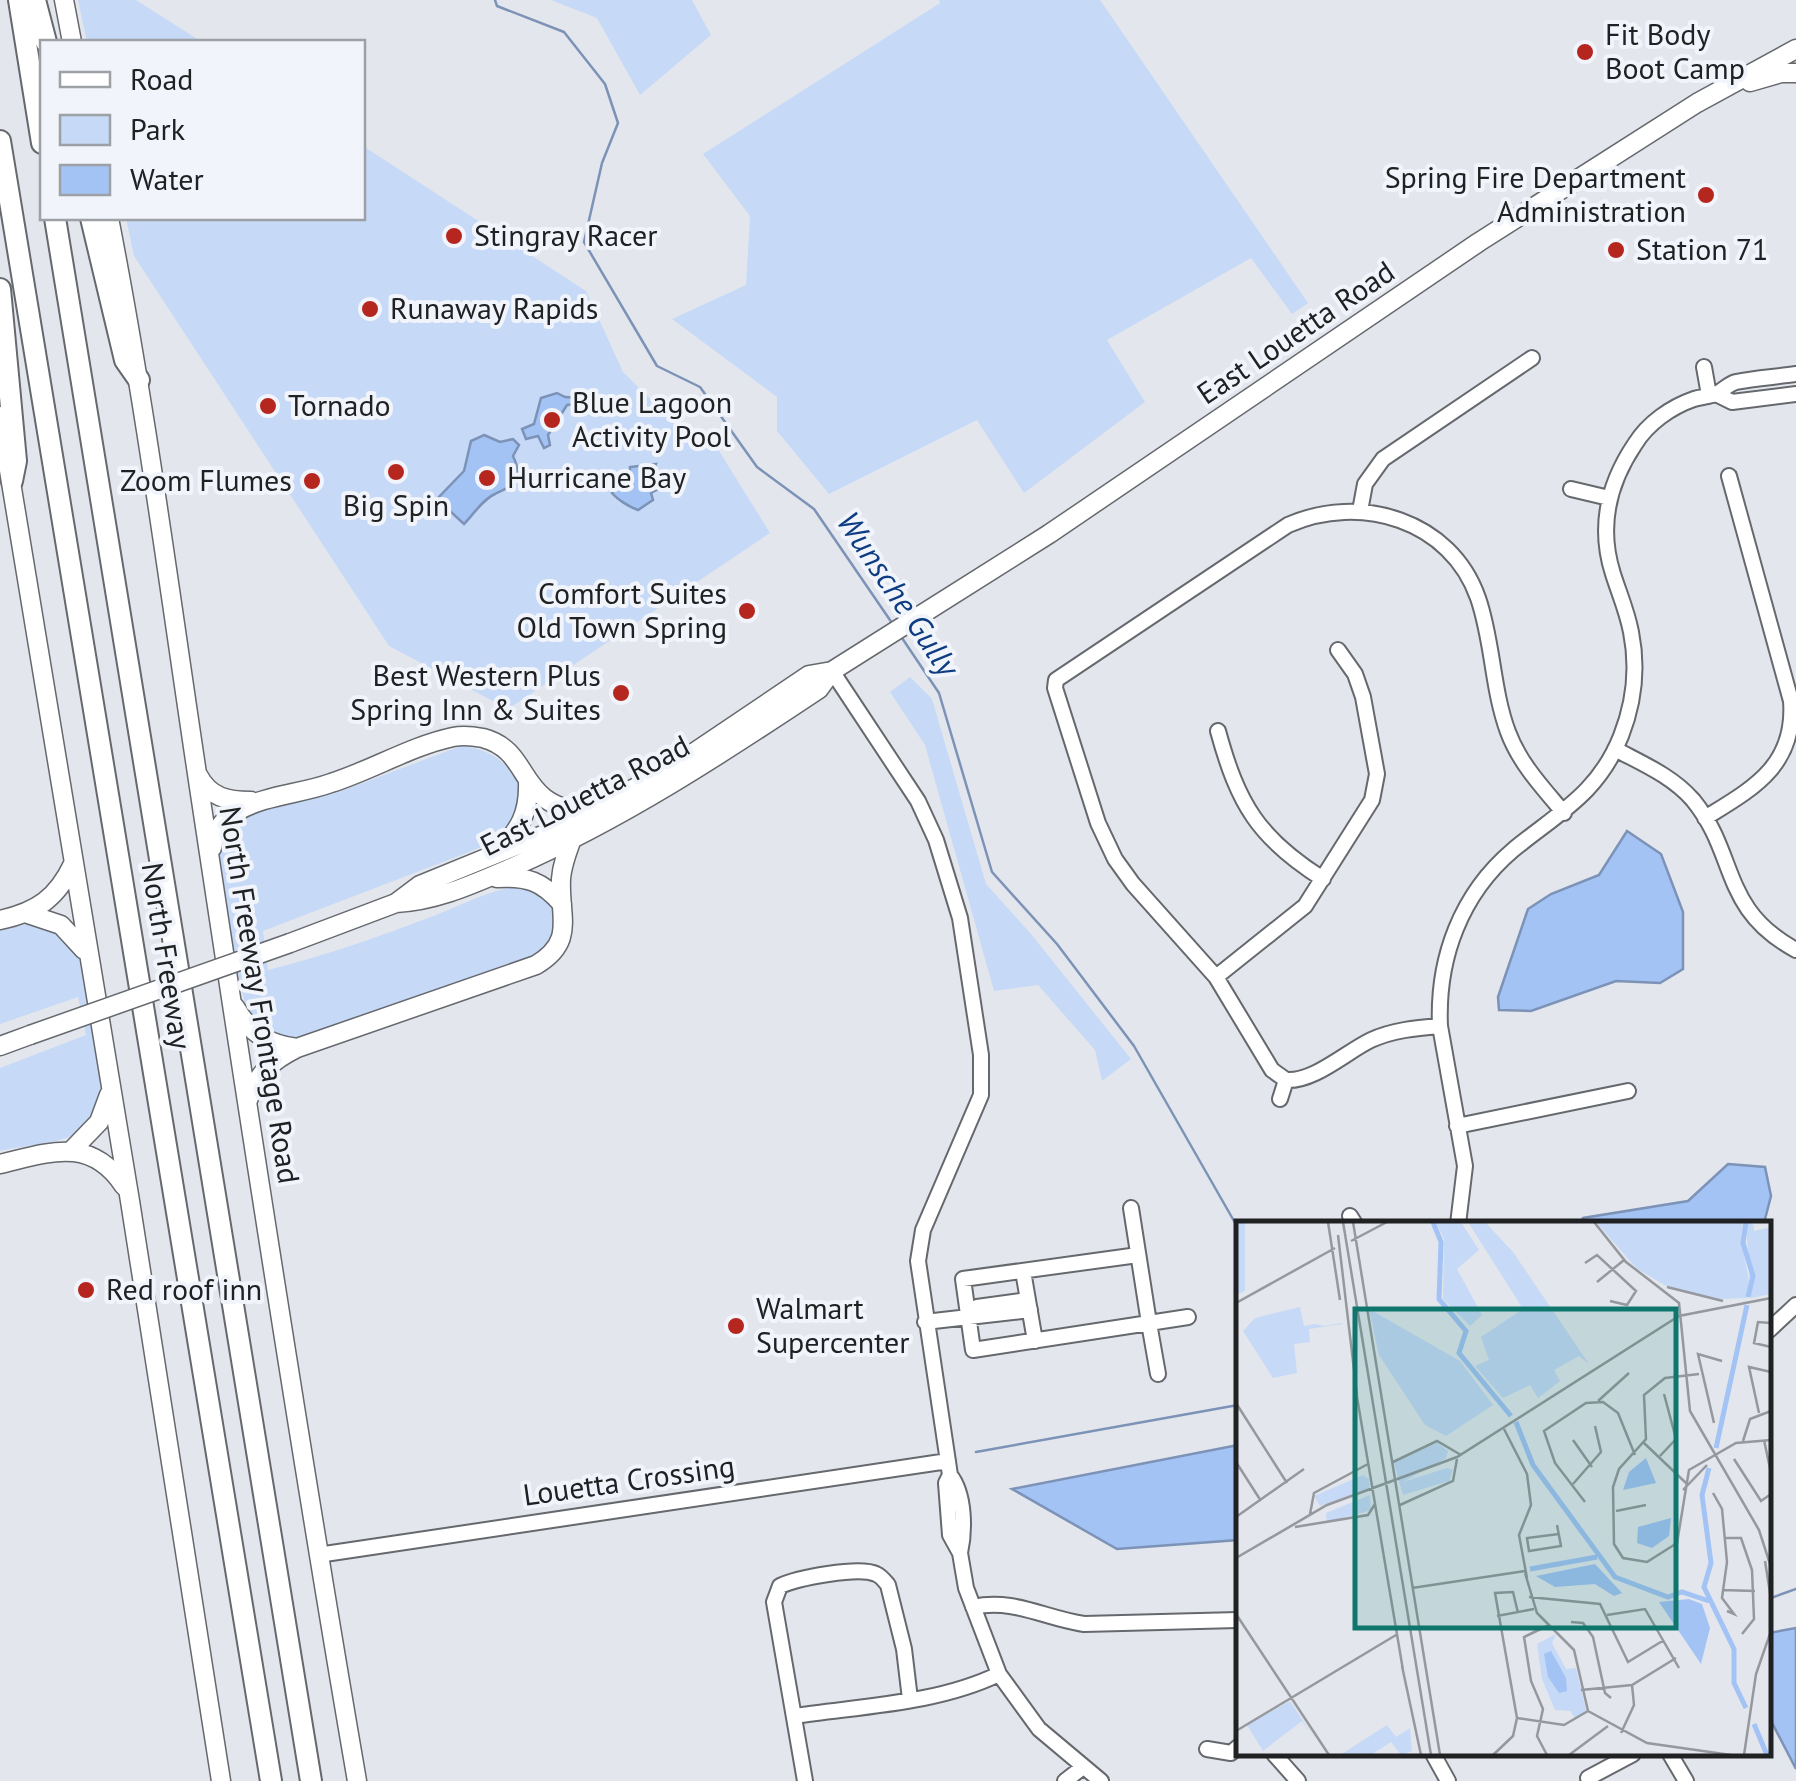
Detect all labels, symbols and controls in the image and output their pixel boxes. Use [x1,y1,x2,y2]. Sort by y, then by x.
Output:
place label: Fit Body Boot Camp [1605,14,1745,87]
legend [40,40,365,220]
marker: Fit Body Boot Camp [1574,41,1596,63]
text: Road [130,59,194,98]
text: Park [130,109,186,148]
place label: Spring Fire Department Administration [1385,157,1686,230]
text: Water [130,159,204,198]
marker: Spring Fire Department Administration [1695,184,1717,206]
place label: Stingray Racer [474,215,657,254]
marker: Stingray Racer [443,225,465,247]
place label: Station 71 [1636,229,1768,268]
marker: Station 71 [1605,239,1627,261]
street label: East Louetta Road [1189,251,1401,412]
place label: Runaway Rapids [390,288,598,327]
marker: Runaway Rapids [359,298,381,320]
place label: Blue Lagoon Activity Pool [572,382,732,455]
place label: Tornado [288,385,391,424]
marker: Tornado [257,395,279,417]
marker: Blue Lagoon Activity Pool [541,409,563,431]
place label: Hurricane Bay [507,457,686,496]
place label: Zoom Flumes [120,460,292,499]
marker: Big Spin [385,461,407,483]
marker: Hurricane Bay [476,467,498,489]
marker: Zoom Flumes [301,470,323,492]
place label: Big Spin [343,485,449,524]
water label: Wunsche Gully [828,503,971,686]
place label: Comfort Suites Old Town Spring [517,573,727,646]
marker: Comfort Suites Old Town Spring [736,600,758,622]
place label: Best Western Plus Spring Inn & Suites [350,655,601,728]
marker: Best Western Plus Spring Inn & Suites [610,682,632,704]
street label: East Louetta Road [473,725,696,864]
street label: North Freeway Frontage Road [211,803,310,1186]
street label: North Freeway [133,860,201,1052]
inset map [1236,1221,1771,1756]
place label: Red roof inn [106,1269,262,1308]
marker: Red roof inn [75,1279,97,1301]
place label: Walmart Supercenter [756,1288,910,1361]
marker: Walmart Supercenter [725,1315,747,1337]
street label: Louetta Crossing [521,1445,737,1514]

